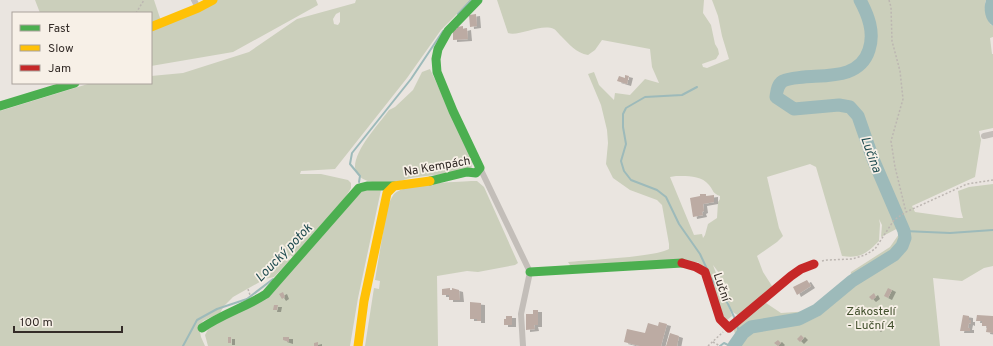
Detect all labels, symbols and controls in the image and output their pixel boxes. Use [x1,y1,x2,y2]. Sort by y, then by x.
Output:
legend [12,12,152,84]
text: Fast [48,21,70,37]
text: Slow [48,41,74,57]
text: Jam [48,61,71,77]
water label: Lučina [856,134,884,175]
street label: Na Kempách [402,153,472,181]
water label: Loucký potok [253,220,317,286]
street label: Luční [709,271,734,305]
park label: Zákostelí - Luční 4 [846,304,897,334]
scale bar [14,308,122,334]
text: 100 m [20,315,53,331]

